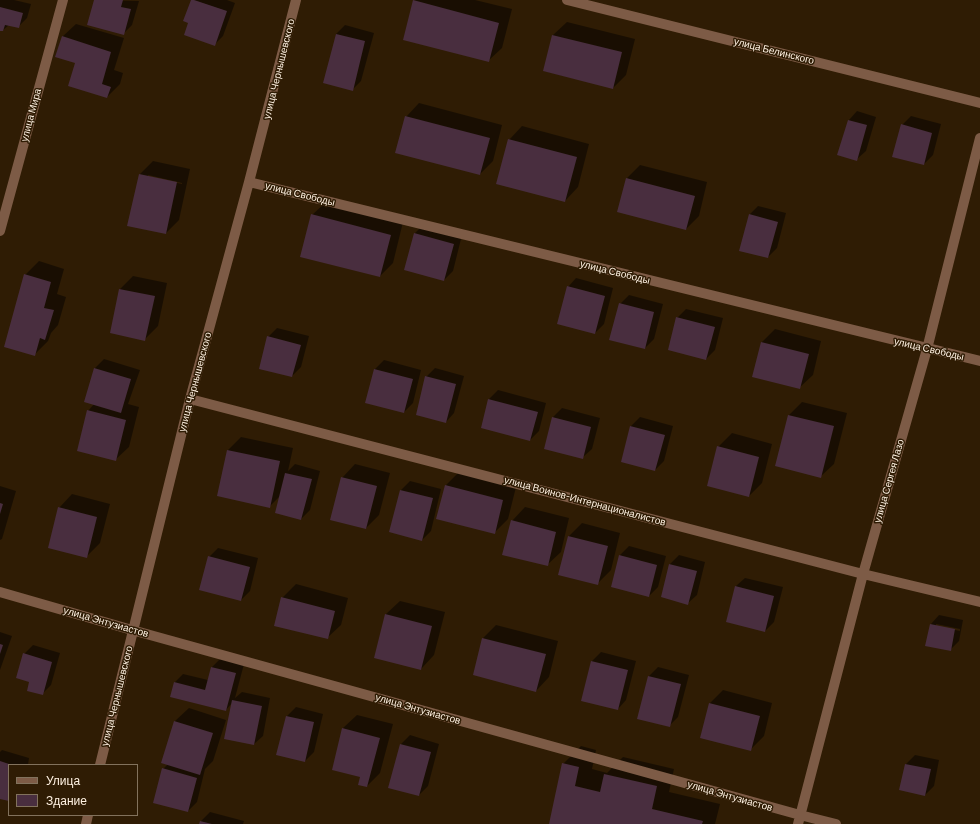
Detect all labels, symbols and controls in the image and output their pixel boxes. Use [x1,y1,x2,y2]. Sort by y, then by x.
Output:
street label: улица Чернышевского [261,18,297,120]
street label: улица Белинского [733,35,815,67]
street label: улица Мира [18,87,44,143]
street label: улица Свободы [264,180,336,208]
street label: улица Свободы [579,258,651,286]
street label: улица Чернышевского [176,331,214,433]
street label: улица Свободы [893,335,965,363]
street label: улица Сергея Лазо [871,438,907,524]
street label: улица Воинов-Интернационалистов [503,474,667,528]
street label: улица Энтузиастов [62,604,150,640]
street label: улица Чернышевского [99,645,135,747]
street label: улица Энтузиастов [374,691,462,727]
legend [8,764,138,816]
text: Улица [46,773,80,787]
street label: улица Энтузиастов [686,778,774,814]
text: Здание [46,793,87,807]

